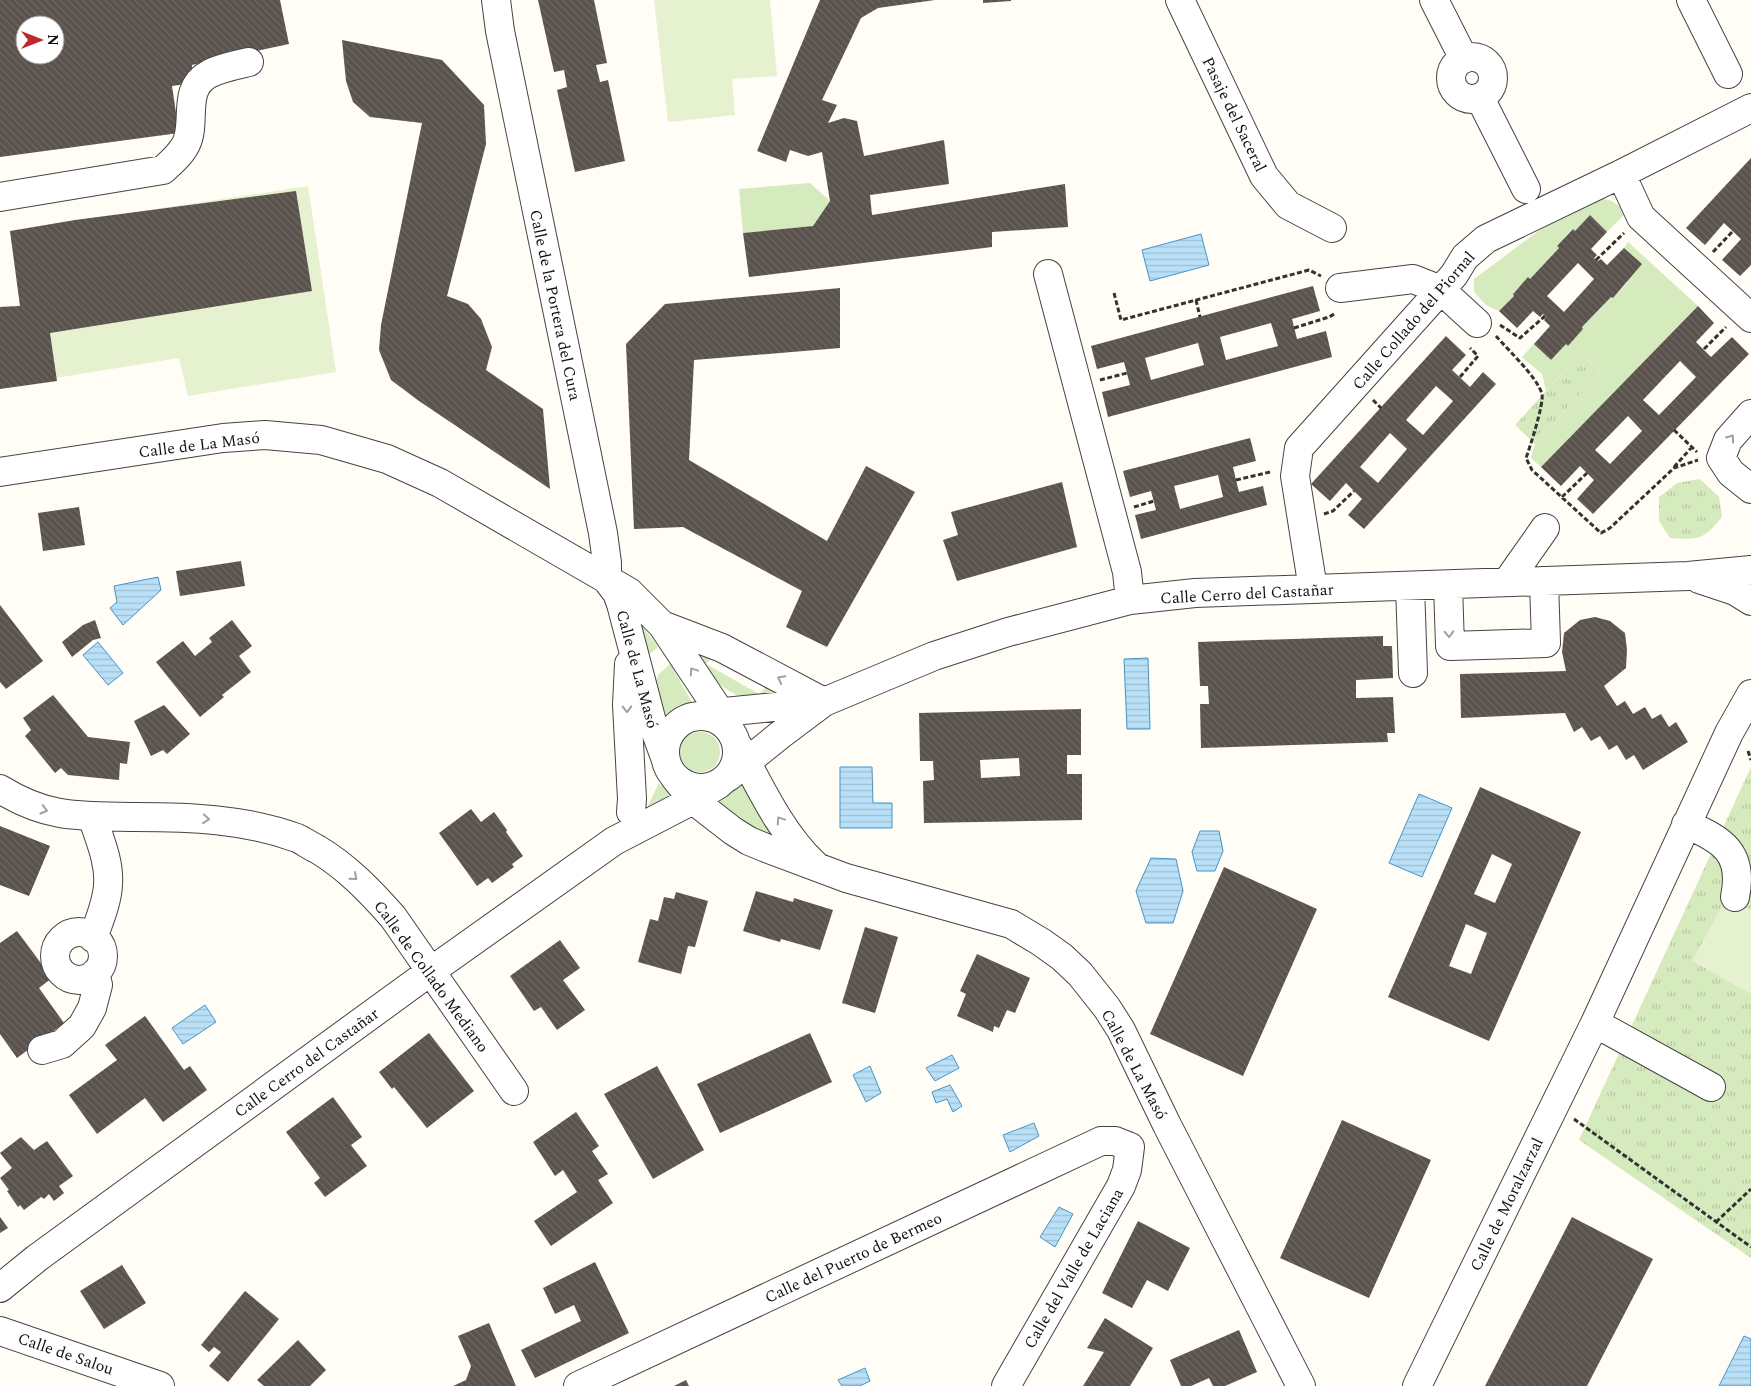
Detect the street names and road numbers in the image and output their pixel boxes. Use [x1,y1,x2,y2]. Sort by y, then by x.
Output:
street label: Pasaje del Saceral [1196,53,1272,176]
street label: Calle de la Portera del Cura [523,207,587,403]
street label: Calle Collado del Piornal [1347,246,1481,395]
street label: Calle de La Masó [137,426,261,464]
street label: Calle Cerro del Castañar [1160,577,1334,611]
street label: Calle de La Masó [610,607,664,731]
street label: Calle de Collado Mediano [368,895,495,1058]
street label: Calle Cerro del Castañar [229,1002,384,1124]
street label: Calle de La Masó [1095,1005,1173,1124]
street label: Calle de Moralzarzal [1464,1133,1550,1275]
street label: Calle del Valle de Laciana [1018,1184,1130,1353]
street label: Calle del Puerto de Bermeo [761,1206,946,1310]
street label: Calle de Salou [14,1326,117,1382]

